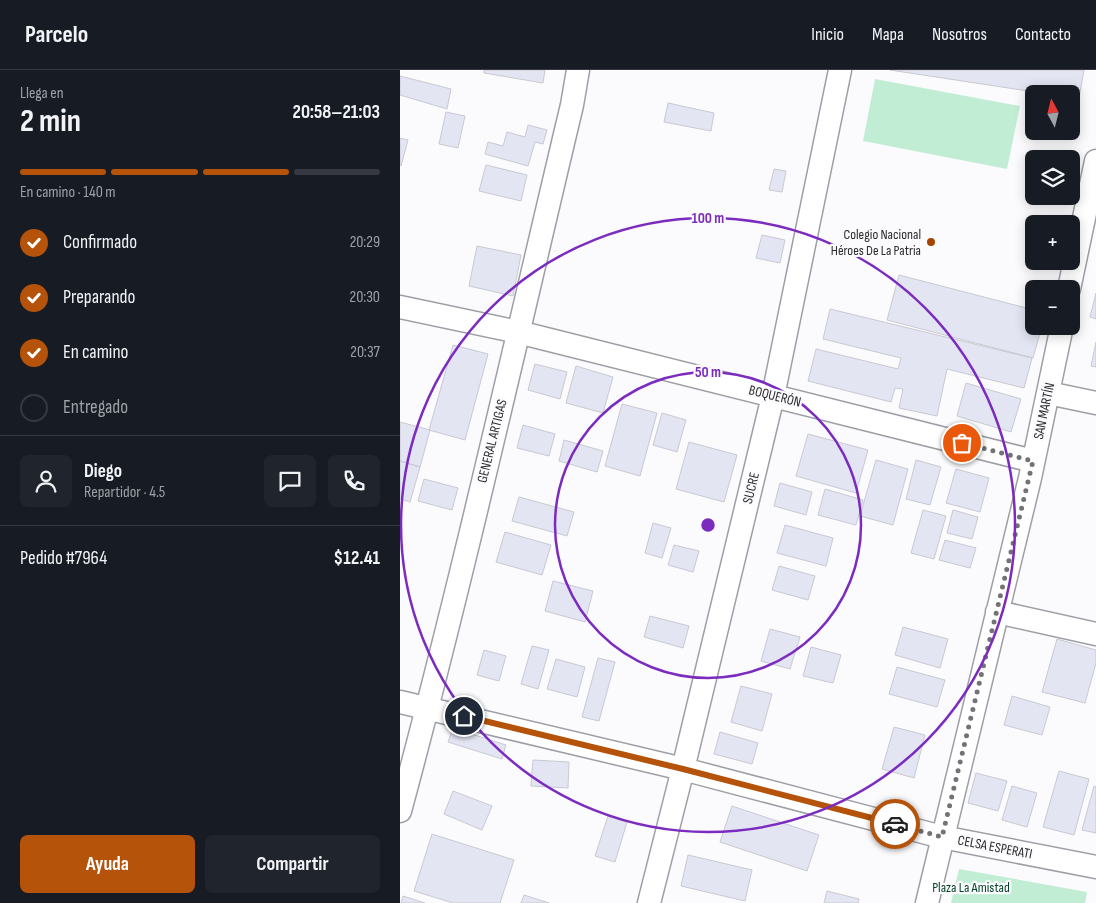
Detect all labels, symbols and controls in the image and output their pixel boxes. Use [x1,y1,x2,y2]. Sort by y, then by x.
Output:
text: Parcelo [25,20,88,49]
text: Inicio [811,24,844,45]
text: Mapa [872,24,904,45]
text: Nosotros [932,24,987,45]
text: Contacto [1015,24,1071,45]
text: Llega en [20,84,64,103]
north arrow [1025,85,1080,140]
map controls [1025,85,1080,335]
text: 20:58–21:03 [293,101,380,124]
text: 2 min [20,102,81,141]
button: layers [1025,150,1080,205]
text: En camino · 140 m [20,183,116,202]
text: 100 m [692,209,724,228]
button: + [1025,215,1080,270]
place label: Colegio Nacional Héroes De La Patria [831,226,921,259]
icon: check [20,229,48,257]
text: Confirmado [63,231,137,254]
text: 20:29 [350,233,380,252]
marker: Colegio Nacional Héroes De La Patria [925,236,937,248]
button: − [1025,280,1080,335]
icon: check [20,284,48,312]
text: Preparando [63,286,135,309]
text: 20:30 [350,288,380,307]
icon: check [20,339,48,367]
text: En camino [63,341,128,364]
text: 20:37 [350,343,380,362]
text: 50 m [695,363,721,382]
street label: BOQUERÓN [747,381,803,411]
street label: SAN MARTÍN [1030,381,1058,441]
text: Entregado [63,396,128,419]
street label: GENERAL ARTIGAS [473,398,511,484]
pin [941,422,983,464]
icon: bag [948,429,976,457]
button: person [20,455,72,507]
button: chat [264,455,316,507]
button: phone [328,455,380,507]
text: Diego [84,460,122,483]
street label: SUCRE [739,470,763,506]
text: Repartidor · 4.5 [84,483,165,502]
centre of rings [699,516,717,534]
text: Pedido #7964 [20,547,107,570]
text: $12.41 [334,547,380,570]
pin [443,695,485,737]
icon: home [450,702,478,730]
courier [870,799,920,849]
icon: car [881,810,909,838]
street label: CELSA ESPERATI [956,831,1034,863]
button: Ayuda [20,835,195,893]
button: Compartir [205,835,380,893]
park label: Plaza La Amistad [932,879,1010,896]

